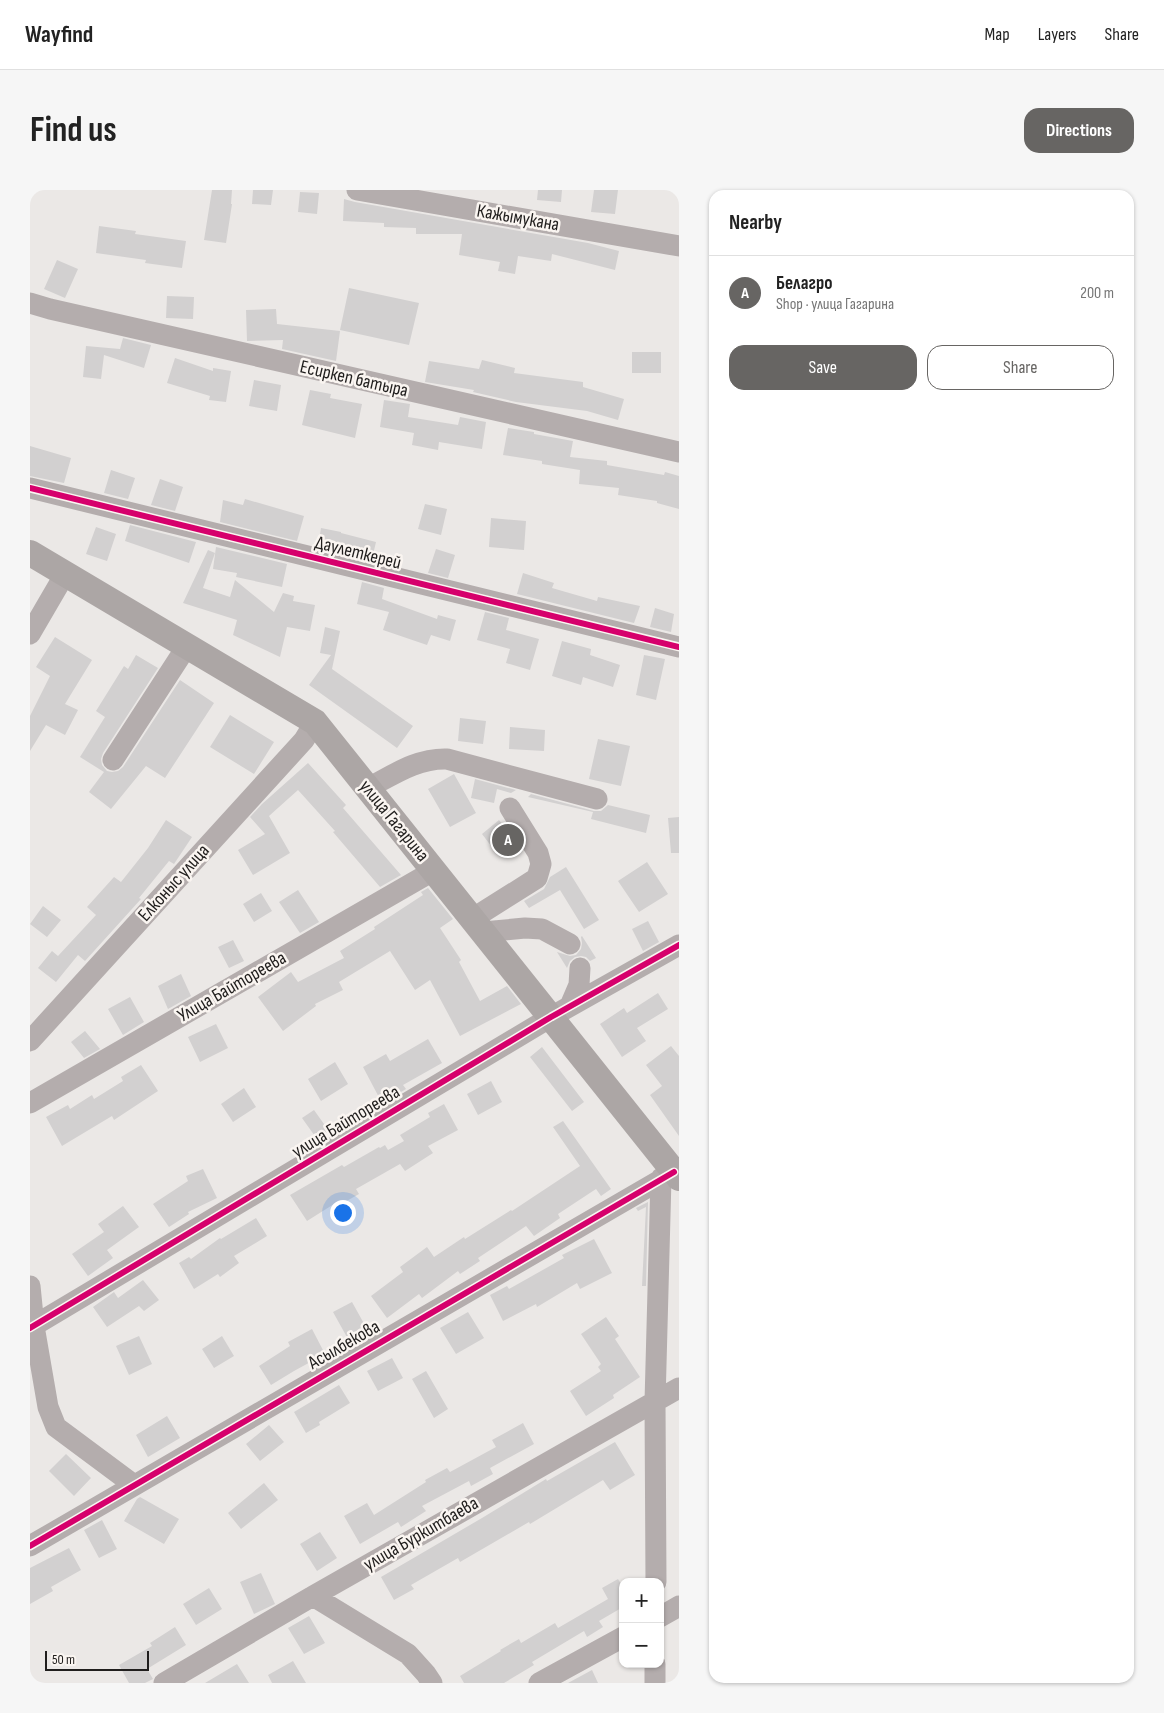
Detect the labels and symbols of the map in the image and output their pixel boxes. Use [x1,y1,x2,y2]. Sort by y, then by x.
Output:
street label: Кажымукана [475,199,561,237]
street label: Есиркеп батыра [298,355,410,403]
street label: Даулеткерей [312,531,404,575]
street label: улица Гагарина [354,776,434,866]
pin: A [492,821,524,859]
street label: Елконыс улица [133,840,215,926]
street label: Улица Байтореева [174,947,290,1027]
street label: улица Байтореева [288,1081,404,1163]
your location [330,1200,356,1226]
street label: Асылбекова [303,1315,384,1375]
street label: улица Буркитбаева [360,1492,482,1576]
scale bar [45,1648,149,1671]

